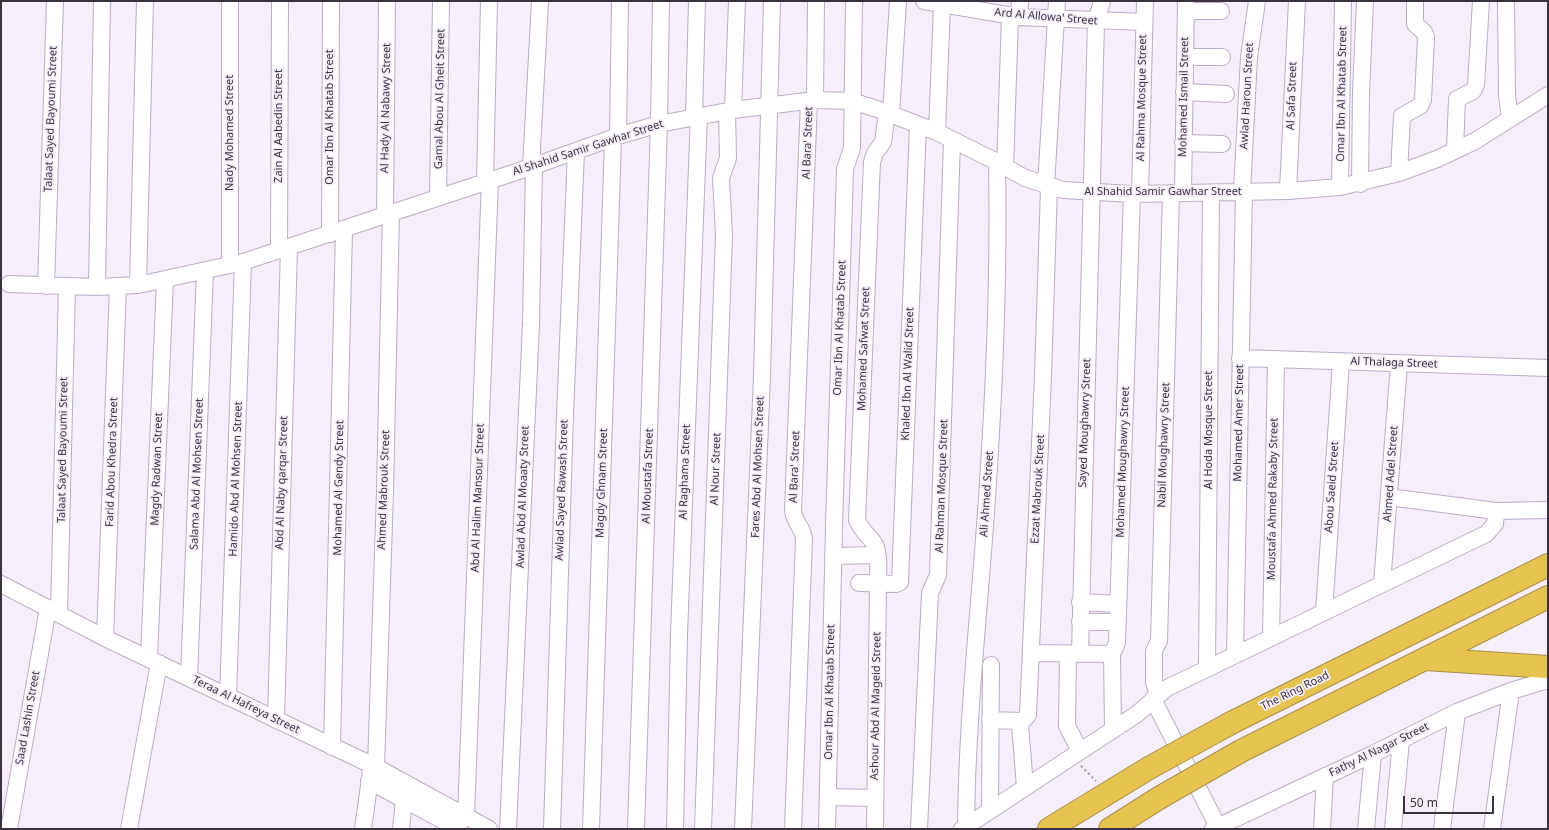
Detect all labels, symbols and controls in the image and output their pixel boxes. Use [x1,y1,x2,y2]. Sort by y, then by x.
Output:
street label: Ard Al Allowa' Street [994,6,1098,28]
street label: Omar Ibn Al Khatab Street [1334,26,1350,162]
street label: Gamal Abou Al Gheit Street [432,29,448,169]
street label: Al Rahma Mosque Street [1134,34,1150,162]
street label: Mohamed Ismail Street [1176,37,1192,157]
street label: Awlad Haroun Street [1238,42,1256,150]
street label: Al Hady Al Nabawy Street [378,43,394,173]
street label: Talaat Sayed Bayoumi Street [42,46,60,192]
street label: Omar Ibn Al Khatab Street [323,49,337,185]
street label: Al Safa Street [1284,62,1300,130]
street label: Zain Al Aabedin Street [272,69,286,183]
street label: Nady Mohamed Street [223,75,237,191]
street label: Al Bara' Street [800,107,816,179]
street label: Al Shahid Samir Gawhar Street [511,117,665,179]
street label: Al Shahid Samir Gawhar Street [1084,185,1242,199]
street label: Omar Ibn Al Khatab Street [831,260,849,396]
street label: Mohamed Safwat Street [855,287,873,411]
street label: Khaled Ibn Al Walid Street [899,307,917,441]
street label: Al Thalaga Street [1350,355,1438,371]
street label: Sayed Moughawry Street [1076,358,1094,488]
street label: Mohamed Amer Street [1231,364,1247,482]
street label: Al Hoda Mosque Street [1202,371,1216,489]
street label: Talaat Sayed Bayoumi Street [55,377,71,523]
street label: Nabil Moughawry Street [1155,382,1173,508]
street label: Mohamed Moughawry Street [1114,386,1132,538]
street label: Fares Abd Al Mohsen Street [749,396,767,538]
street label: Farid Abou Khedra Street [103,397,121,527]
street label: Salama Abd Al Mohsen Street [188,398,206,550]
street label: Hamido Abd Al Mohsen Street [227,401,245,557]
street label: Magdy Radwan Street [148,412,166,526]
street label: Abd Al Naby qarqar Street [273,416,291,550]
street label: Moustafa Ahmed Rakaby Street [1265,418,1281,580]
street label: Awlad Sayed Rawash Street [553,419,571,561]
street label: Al Rahman Mosque Street [933,419,951,553]
street label: Mohamed Al Gendy Street [331,420,347,556]
street label: Abd Al Halim Mansour Street [469,423,487,573]
street label: Al Raghama Street [677,424,693,520]
street label: Ahmed Adel Street [1381,425,1401,523]
street label: Awlad Abd Al Moaaty Street [514,426,532,568]
street label: Magdy Ghnam Street [593,428,611,538]
street label: Al Moustafa Street [640,428,656,524]
street label: Ahmed Mabrouk Street [375,430,393,550]
street label: Al Bara' Street [787,431,803,503]
street label: Al Nour Street [708,432,724,506]
street label: Ezzat Mabrouk Street [1029,434,1047,544]
street label: Abou Saeid Street [1322,441,1342,533]
street label: Ali Ahmed Street [977,451,997,537]
street label: Omar Ibn Al Khatab Street [822,624,838,760]
street label: Ashour Abd Al Mageid Street [868,632,884,780]
street label: The Ring Road [1259,669,1331,713]
street label: Saad Lashin Street [13,670,43,766]
street label: Teraa Al Hafreya Street [190,673,302,737]
street label: Fathy Al Nagar Street [1327,720,1431,780]
scale bar [1405,788,1496,814]
text: 50 m [1410,794,1438,811]

